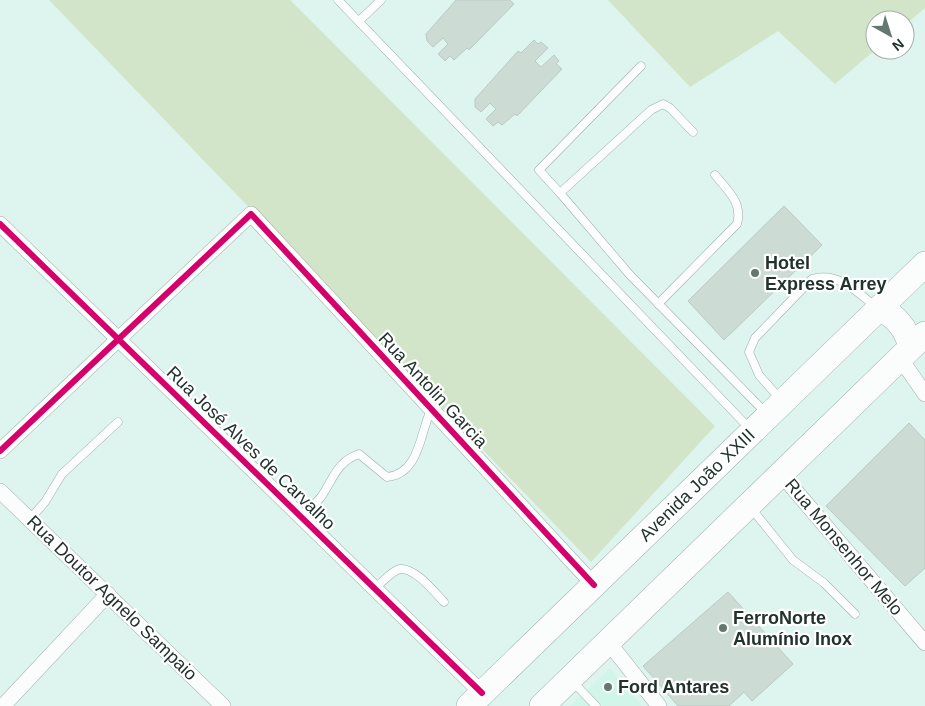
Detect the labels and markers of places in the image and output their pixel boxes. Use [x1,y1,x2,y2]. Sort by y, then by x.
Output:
place label: Hotel Express Arrey [765,253,886,294]
marker: Hotel Express Arrey [749,267,761,279]
place label: FerroNorte Alumínio Inox [733,608,852,649]
marker: FerroNorte Alumínio Inox [717,622,729,634]
place label: Ford Antares [618,677,729,697]
marker: Ford Antares [602,681,614,693]

